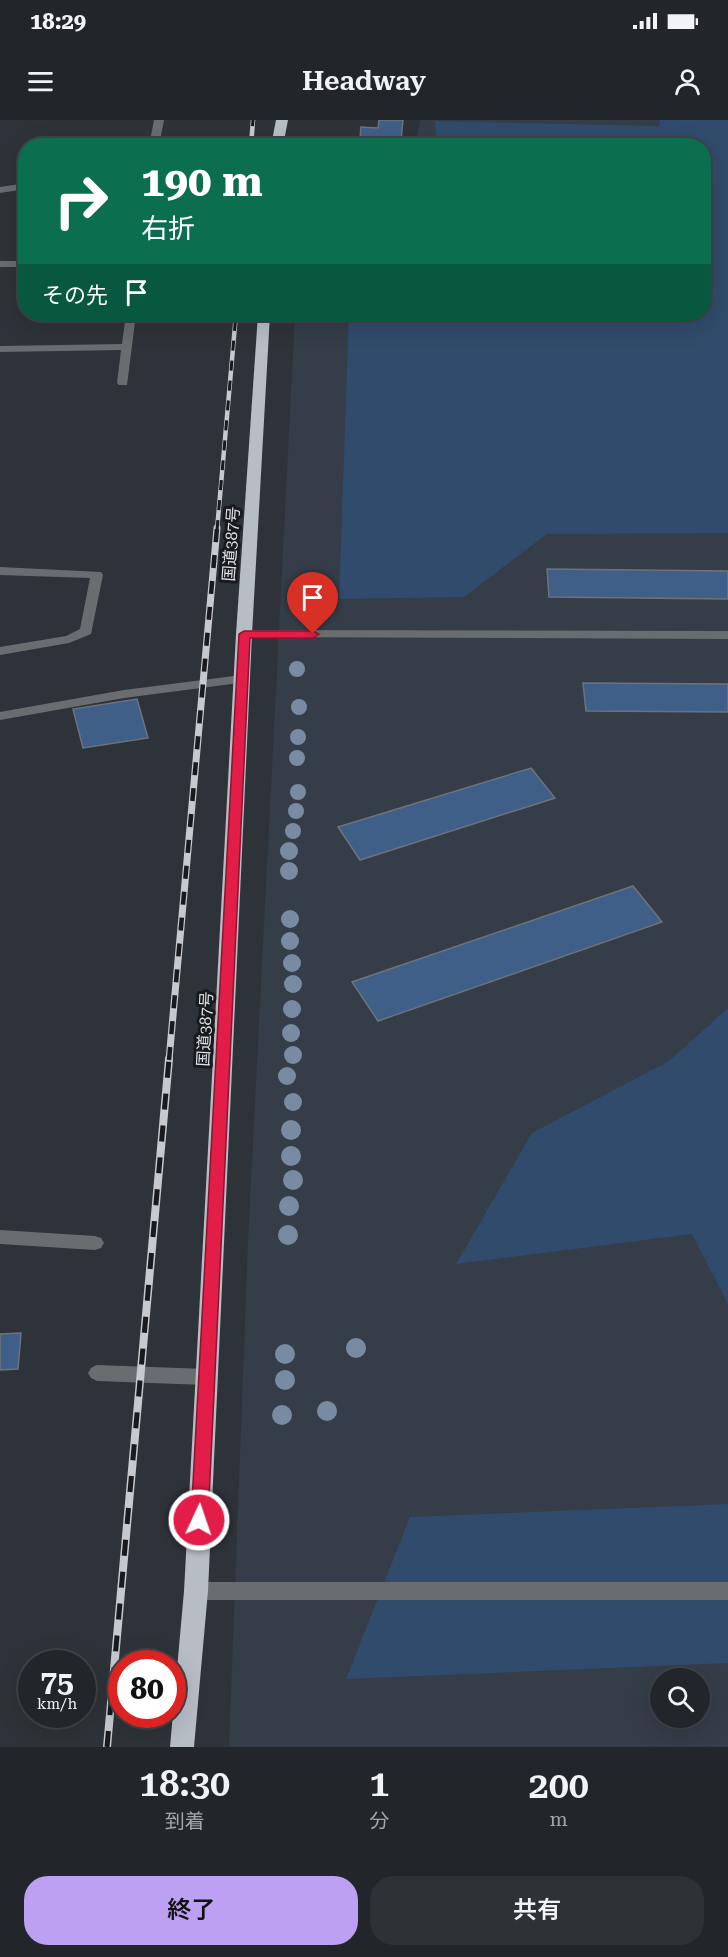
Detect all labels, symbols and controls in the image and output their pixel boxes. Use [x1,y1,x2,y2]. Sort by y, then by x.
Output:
text: 18:29 [30,9,86,34]
icon: menu [24,65,57,98]
text: Headway [302,65,426,97]
icon: person [671,65,704,98]
text: 190 m [141,157,263,206]
icon: right [42,162,120,240]
text: 右折 [141,213,195,245]
icon: arrive [120,276,153,309]
text: その先 [42,283,108,308]
street label: 国道387号 [219,506,243,582]
pin [287,572,338,634]
icon: arrive [296,581,329,614]
street label: 国道387号 [194,991,216,1067]
position arrow [167,1488,231,1552]
speed limit sign: 80 [108,1650,186,1728]
text: 75 [40,1664,74,1699]
map controls [650,1668,710,1728]
button: search [650,1668,710,1728]
text: km/h [37,1695,77,1713]
text: 18:30 [139,1763,230,1805]
text: 1 [369,1763,389,1805]
text: 200 [528,1765,589,1807]
text: m [550,1807,568,1831]
text: 到着 [165,1809,205,1833]
text: 分 [369,1809,389,1833]
button: 終了 [24,1876,358,1945]
button: 共有 [370,1876,704,1945]

